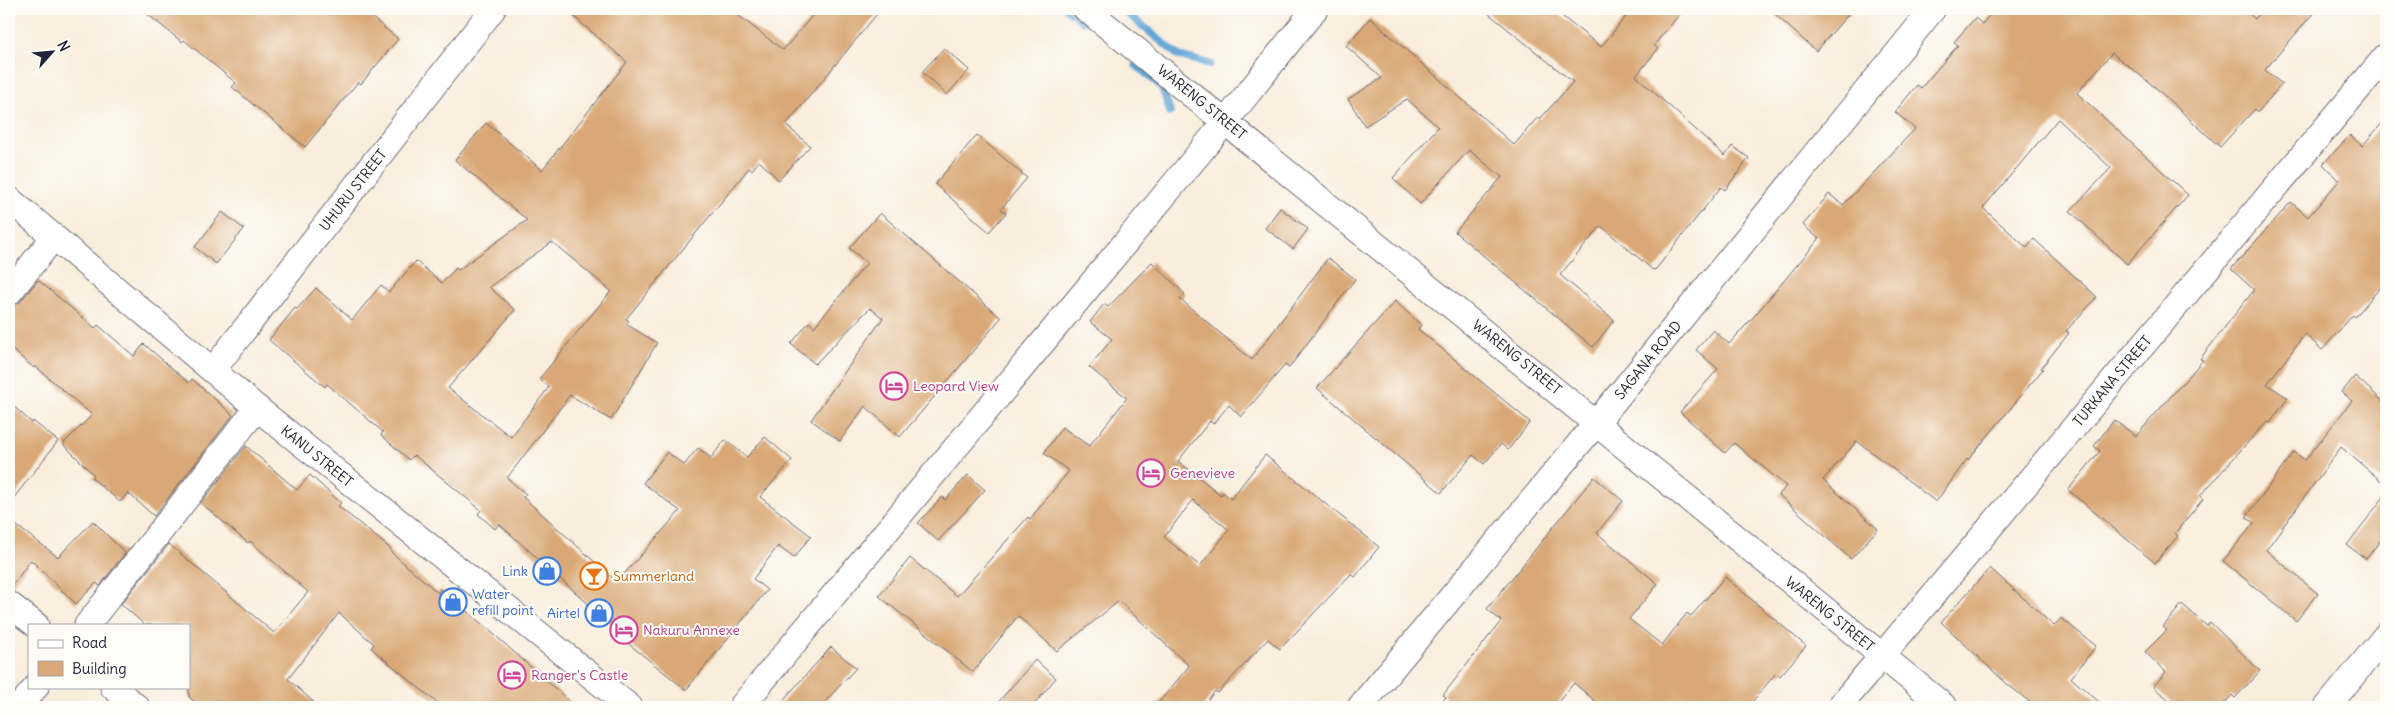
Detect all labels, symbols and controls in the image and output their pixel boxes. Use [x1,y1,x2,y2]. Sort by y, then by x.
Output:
north arrow [28,28,78,78]
text: N [53,38,74,54]
street label: WARENG STREET [1154,61,1250,143]
street label: UHURU STREET [316,146,390,234]
street label: WARENG STREET [1469,316,1565,398]
street label: SAGANA ROAD [1611,317,1685,403]
street label: TURKANA STREET [2069,332,2155,430]
hotel icon: Leopard View [879,371,909,401]
place label: Leopard View [913,377,999,395]
street label: KANU STREET [277,421,357,491]
hotel icon: Genevieve [1136,458,1166,488]
place label: Genevieve [1170,464,1235,482]
shop icon: Link [532,556,562,586]
bar icon: Summerland [579,561,609,591]
place label: Link [502,562,528,580]
place label: Summerland [613,567,694,585]
street label: WARENG STREET [1782,573,1878,655]
place label: Water refill point [472,585,534,619]
shop icon: Water refill point [438,587,468,617]
shop icon: Airtel [584,598,614,628]
place label: Airtel [547,604,580,622]
hotel icon: Nakuru Annexe [609,615,639,645]
place label: Nakuru Annexe [643,621,740,639]
legend [28,624,190,688]
text: Road [72,633,107,652]
text: Building [72,659,127,678]
hotel icon: Ranger's Castle [497,660,527,690]
place label: Ranger's Castle [531,666,628,684]

